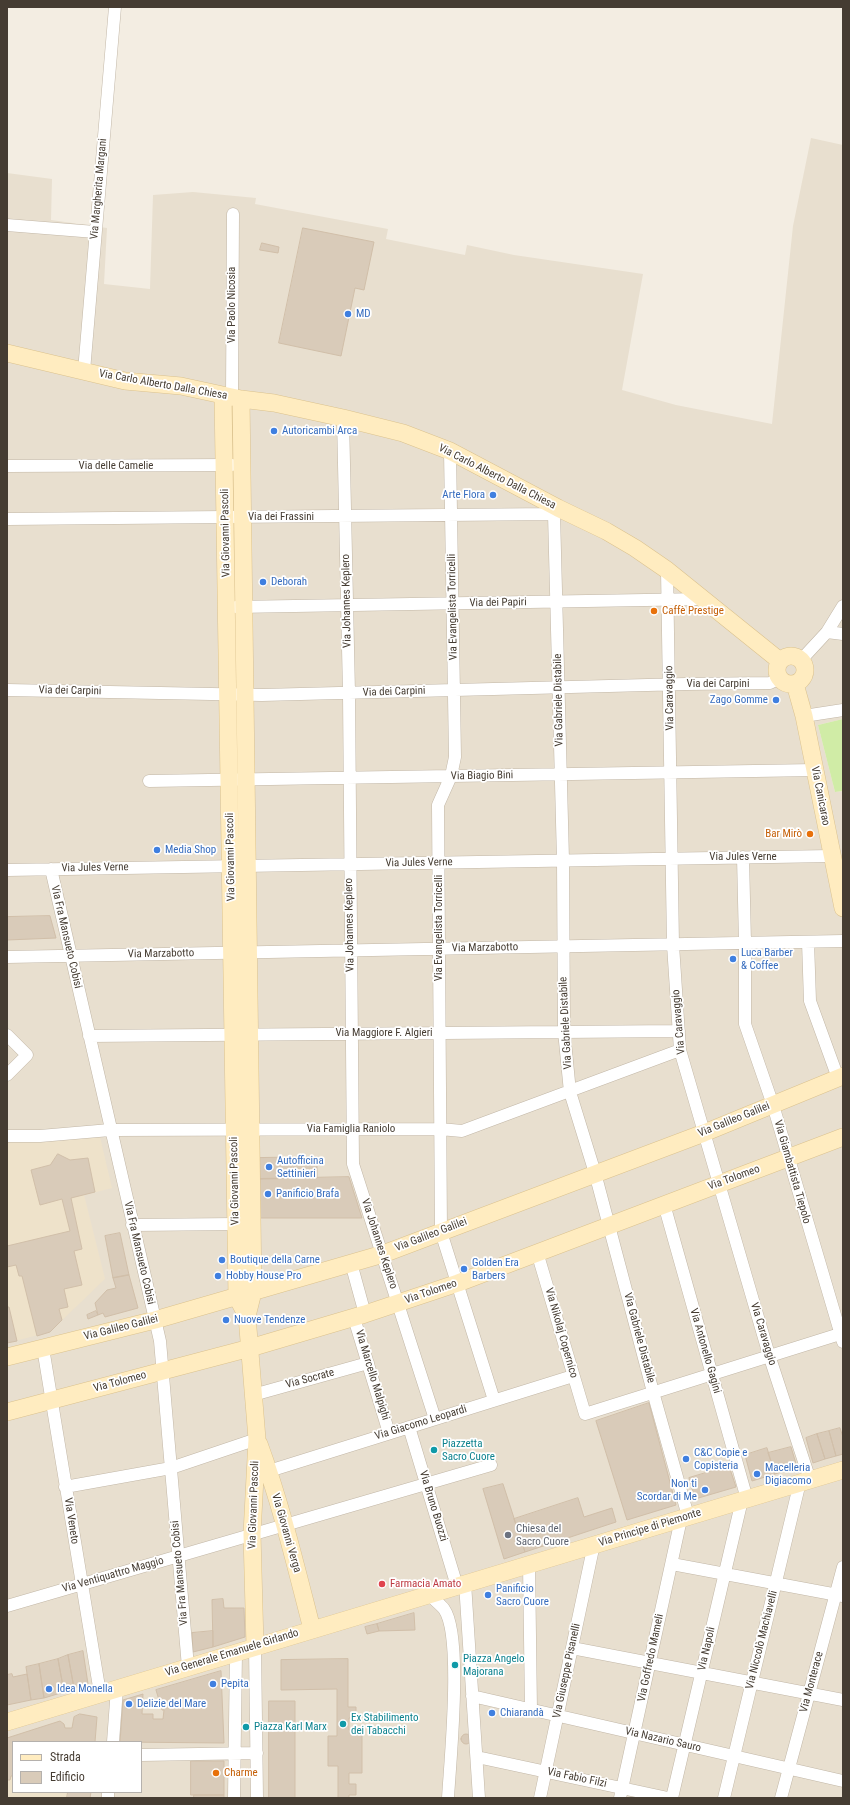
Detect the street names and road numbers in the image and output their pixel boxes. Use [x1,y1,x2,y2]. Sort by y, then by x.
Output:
street label: Via Margherita Margani [88,138,110,240]
street label: Via Paolo Nicosia [225,267,239,343]
street label: Via Carlo Alberto Dalla Chiesa [98,367,228,403]
street label: Via Carlo Alberto Dalla Chiesa [436,442,558,512]
street label: Via delle Camelie [79,459,153,473]
street label: Via Giovanni Pascoli [219,489,233,577]
street label: Via dei Frassini [248,510,314,524]
street label: Via Johannes Keplero [340,554,354,648]
street label: Via Evangelista Torricelli [445,554,461,660]
street label: Via dei Papiri [469,596,527,610]
street label: Via Gabriele Distabile [552,653,566,747]
street label: Via Caravaggio [663,665,677,731]
street label: Via dei Carpini [687,677,749,691]
street label: Via dei Carpini [38,684,102,698]
street label: Via dei Carpini [362,684,426,700]
street label: Via Canicarao [808,765,832,827]
street label: Via Biagio Bini [451,769,513,783]
street label: Via Giovanni Pascoli [224,813,238,901]
street label: Via Jules Verne [709,850,777,864]
street label: Via Jules Verne [385,856,453,870]
street label: Via Jules Verne [61,861,129,875]
street label: Via Evangelista Torricelli [432,875,446,981]
street label: Via Johannes Keplero [343,878,357,972]
street label: Via Fra Mansueto Cobisi [48,884,84,990]
street label: Via Marzabotto [452,941,518,955]
street label: Via Marzabotto [128,947,194,961]
street label: Via Gabriele Distabile [557,976,575,1070]
street label: Via Caravaggio [670,989,688,1055]
street label: Via Maggiore F. Algieri [335,1026,433,1040]
street label: Via Galileo Galilei [696,1100,772,1140]
street label: Via Giambattista Tiepolo [771,1119,813,1225]
street label: Via Famiglia Raniolo [307,1122,395,1136]
street label: Via Giovanni Pascoli [228,1137,242,1225]
street label: Via Tolomeo [706,1163,762,1193]
street label: Via Johannes Keplero [358,1197,400,1291]
street label: Via Fra Mansueto Cobisi [121,1200,157,1306]
street label: Via Galileo Galilei [393,1215,469,1255]
street label: Via Tolomeo [403,1277,459,1307]
street label: Via Nikolaj Copernico [542,1286,580,1380]
street label: Via Gabriele Distabile [621,1291,657,1385]
street label: Via Caravaggio [747,1301,779,1367]
street label: Via Antonello Gagini [687,1307,723,1395]
street label: Via Galileo Galilei [83,1312,159,1344]
street label: Via Marcello Malpighi [352,1328,392,1422]
street label: Via Socrate [284,1366,336,1392]
street label: Via Tolomeo [92,1369,148,1395]
street label: Via Giacomo Leopardi [373,1403,469,1443]
street label: Via Giovanni Pascoli [246,1461,262,1549]
street label: Via Bruno Buozzi [416,1469,450,1543]
street label: Via Giovanni Verga [268,1492,304,1574]
street label: Via Veneto [61,1497,81,1545]
street label: Via Principe di Piemonte [597,1506,703,1550]
street label: Via Fra Mansueto Cobisi [169,1520,191,1626]
street label: Via Ventiquattro Maggio [61,1554,165,1596]
street label: Via Niccolò Machiavelli [743,1589,781,1691]
street label: Via Goffredo Mameli [635,1613,667,1703]
street label: Via Giuseppe Pisanelli [551,1622,583,1720]
street label: Via Generale Emanuele Girlando [164,1626,300,1680]
street label: Via Napoli [696,1626,718,1672]
street label: Via Monterace [798,1650,826,1714]
street label: Via Nazario Sauro [624,1725,702,1755]
street label: Via Fabio Filzi [546,1765,608,1791]

